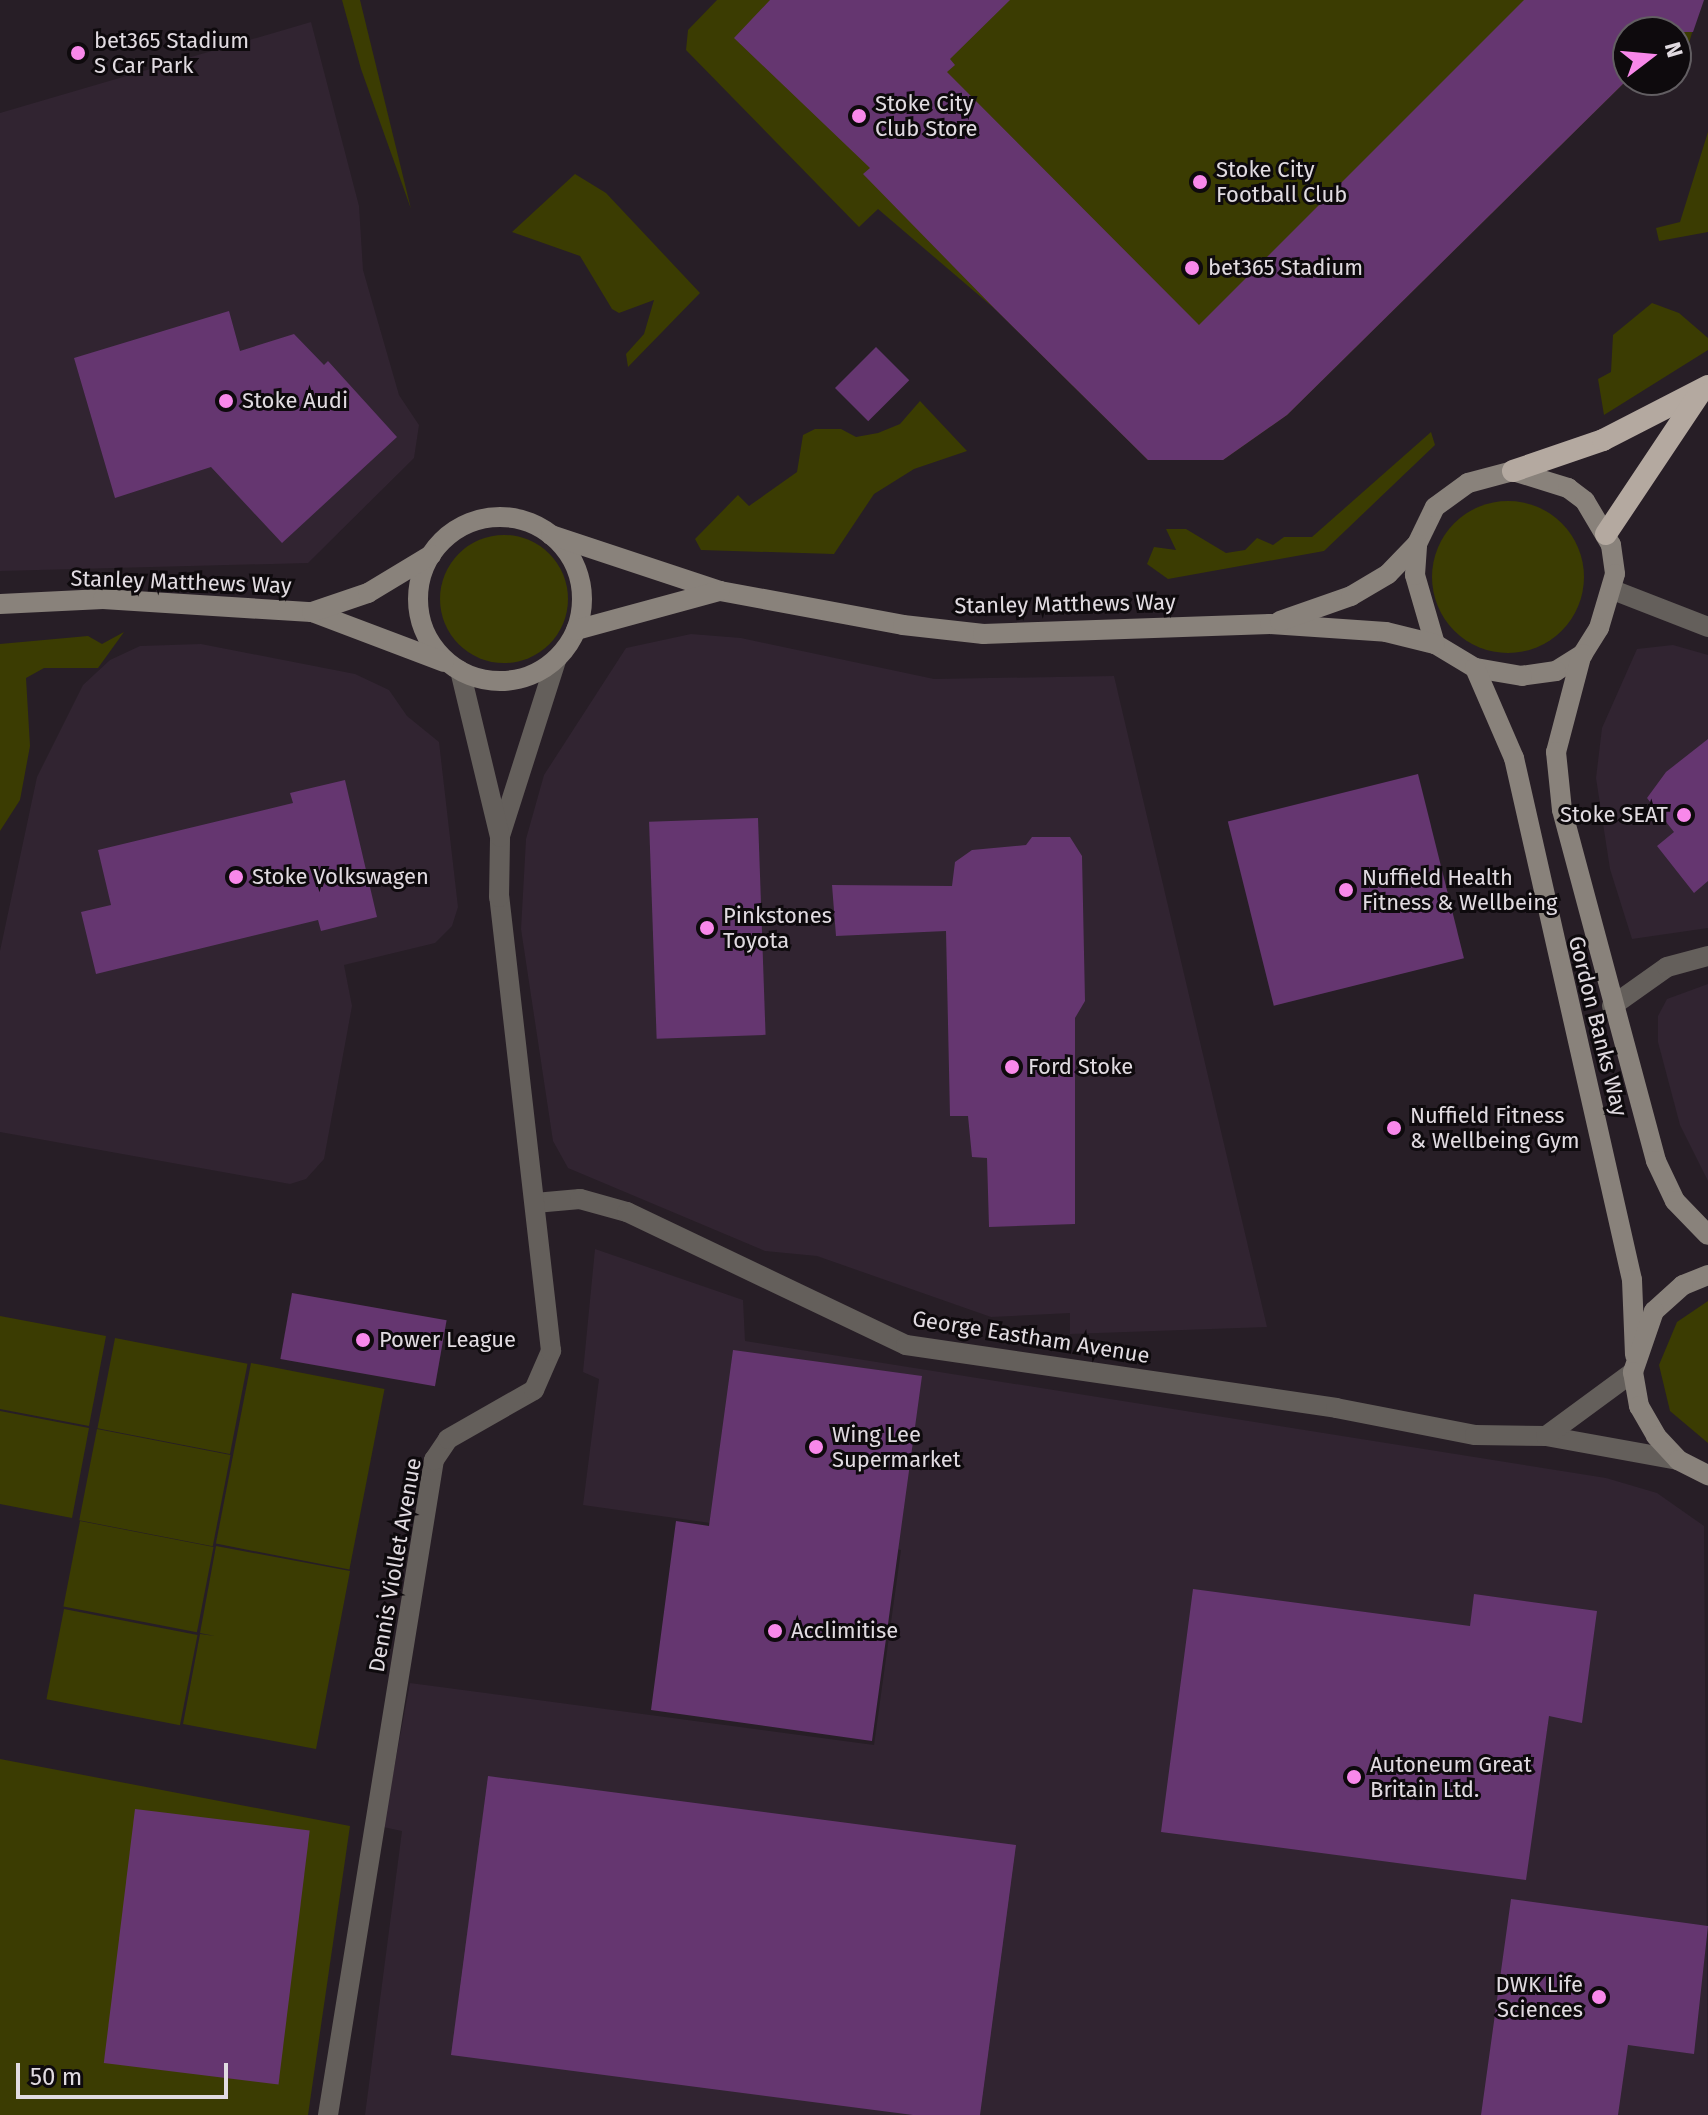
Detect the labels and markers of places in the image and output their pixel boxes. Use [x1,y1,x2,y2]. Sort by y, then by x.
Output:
place label: bet365 Stadium S Car Park [94,27,249,78]
marker: bet365 Stadium S Car Park [69,44,87,62]
place label: Stoke City Club Store [875,90,978,142]
marker: Stoke City Club Store [850,107,868,125]
place label: Stoke City Football Club [1216,156,1347,208]
marker: Stoke City Football Club [1191,173,1209,191]
place label: bet365 Stadium [1208,255,1363,281]
marker: bet365 Stadium [1183,259,1201,277]
place label: Stoke Audi [242,388,348,414]
marker: Stoke Audi [217,392,235,410]
place label: Stoke SEAT [1560,802,1668,828]
marker: Stoke SEAT [1675,806,1693,824]
place label: Stoke Volkswagen [252,864,429,890]
place label: Nuffield Health Fitness & Wellbeing [1362,864,1558,916]
marker: Stoke Volkswagen [227,868,245,886]
marker: Nuffield Health Fitness & Wellbeing [1337,881,1355,899]
place label: Pinkstones Toyota [723,902,832,954]
marker: Pinkstones Toyota [698,919,716,937]
place label: Ford Stoke [1028,1054,1133,1080]
marker: Ford Stoke [1003,1058,1021,1076]
place label: Nuffield Fitness & Wellbeing Gym [1410,1102,1580,1154]
marker: Nuffield Fitness & Wellbeing Gym [1385,1119,1403,1137]
place label: Power League [379,1327,516,1353]
marker: Power League [354,1331,372,1349]
place label: Wing Lee Supermarket [832,1421,961,1472]
marker: Wing Lee Supermarket [807,1438,825,1456]
place label: Acclimitise [791,1618,898,1644]
marker: Acclimitise [766,1622,784,1640]
place label: Autoneum Great Britain Ltd. [1370,1751,1532,1802]
marker: Autoneum Great Britain Ltd. [1345,1768,1363,1786]
place label: DWK Life Sciences [1496,1971,1583,2022]
marker: DWK Life Sciences [1590,1988,1608,2006]

